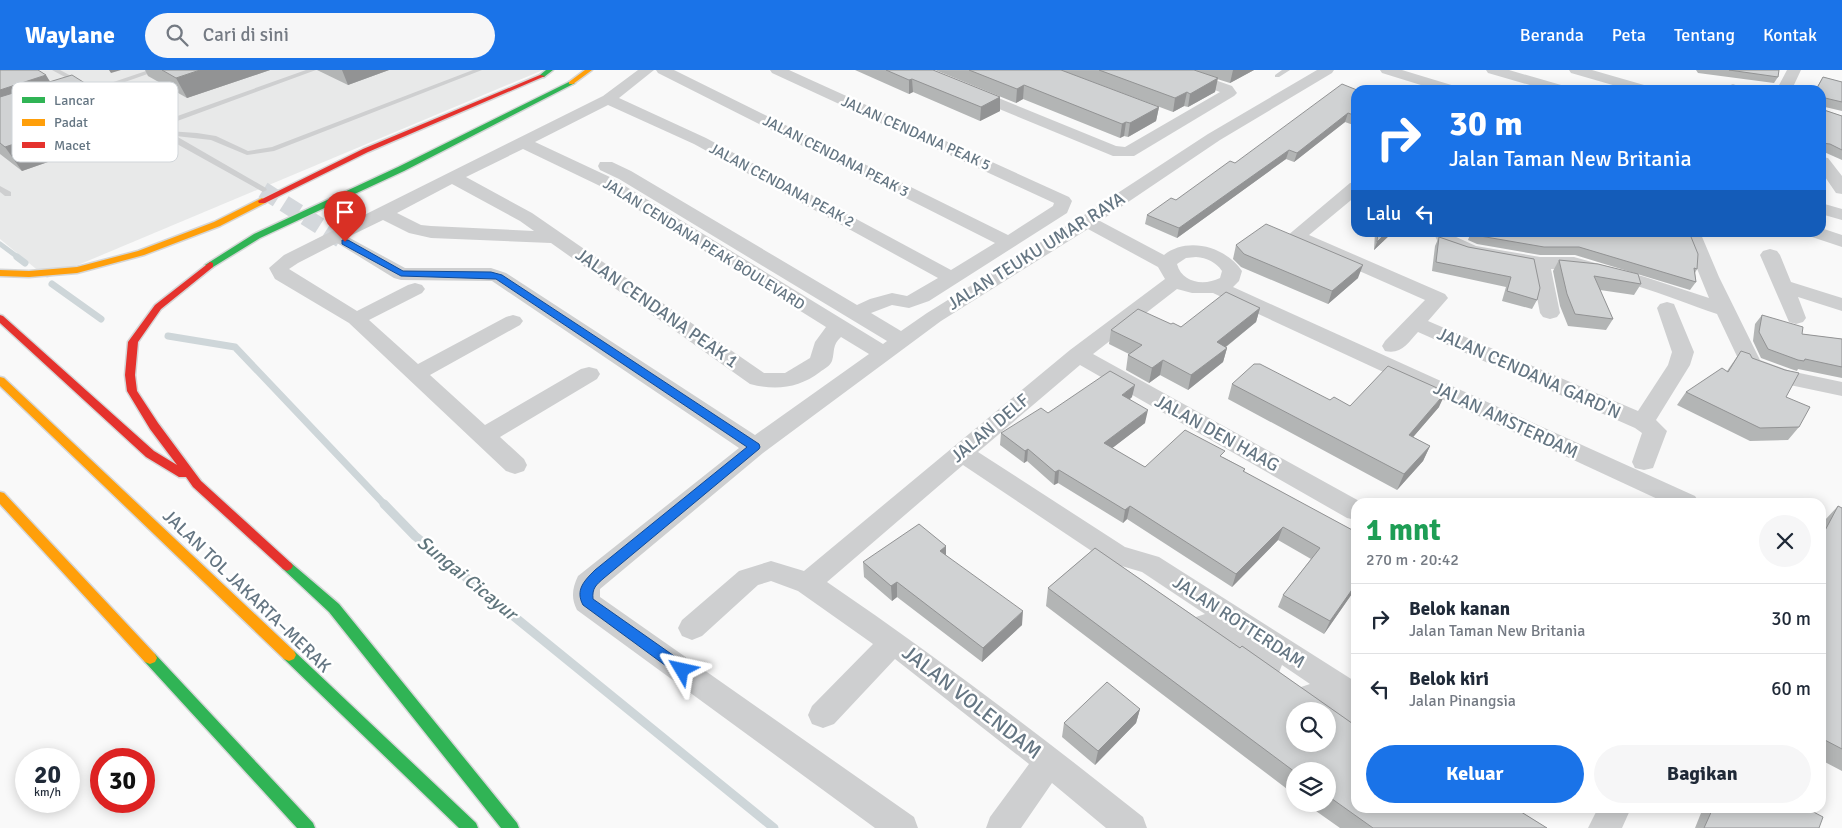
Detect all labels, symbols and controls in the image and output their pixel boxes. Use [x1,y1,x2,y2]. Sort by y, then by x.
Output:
search box [145,13,495,58]
text: Waylane [25,20,115,50]
icon: search [163,21,191,49]
text: Cari di sini [203,23,289,47]
text: Beranda [1520,24,1584,46]
text: Peta [1612,24,1646,46]
text: Tentang [1674,24,1735,46]
text: Kontak [1763,24,1817,46]
legend [12,82,178,162]
text: Lancar [54,92,96,109]
street label: JALAN CENDANA PEAK 5 [839,92,993,174]
text: 30 m [1449,102,1523,145]
icon: right [1366,105,1431,170]
street label: JALAN CENDANA PEAK 3 [760,111,912,201]
text: Padat [54,114,88,131]
text: Macet [54,137,91,154]
street label: JALAN CENDANA PEAK 2 [706,139,858,231]
text: Jalan Taman New Britania [1449,145,1692,172]
street label: JALAN CENDANA PEAK BOULEVARD [600,174,808,314]
street label: JALAN TEUKU UMAR RAYA [943,187,1129,315]
pin [324,191,366,242]
icon: arrive [331,198,359,226]
icon: left [1411,200,1439,228]
text: Lalu [1366,202,1401,226]
street label: JALAN CENDANA PEAK 1 [571,243,743,373]
street label: JALAN CENDANA GARD'N [1434,322,1624,424]
street label: JALAN AMSTERDAM [1430,377,1582,463]
street label: JALAN DELF [946,389,1034,467]
street label: JALAN DEN HAAG [1151,390,1283,476]
street label: JALAN TOL JAKARTA–MERAK [158,505,336,677]
text: 1 mnt [1366,512,1441,549]
button: close [1759,515,1811,567]
water label: Sungai Cicayur [412,530,524,627]
text: 270 m · 20:42 [1366,550,1459,570]
street label: JALAN ROTTERDAM [1169,571,1309,673]
text: Belok kanan [1409,597,1510,621]
icon: right [1366,605,1394,633]
text: 30 m [1771,607,1811,631]
text: Jalan Taman New Britania [1409,621,1585,641]
street label: JALAN VOLENDAM [897,639,1047,765]
position arrow [655,643,707,695]
text: Belok kiri [1409,667,1489,691]
icon: left [1366,675,1394,703]
text: 60 m [1771,677,1811,701]
text: Jalan Pinangsia [1409,691,1516,711]
map controls [1286,702,1336,812]
button: search [1286,702,1336,752]
button: Keluar [1366,745,1584,803]
button: Bagikan [1594,745,1811,803]
speed limit sign: 30 [90,748,155,813]
text: 20 [34,759,61,790]
button: layers [1286,762,1336,812]
text: km/h [34,785,61,800]

